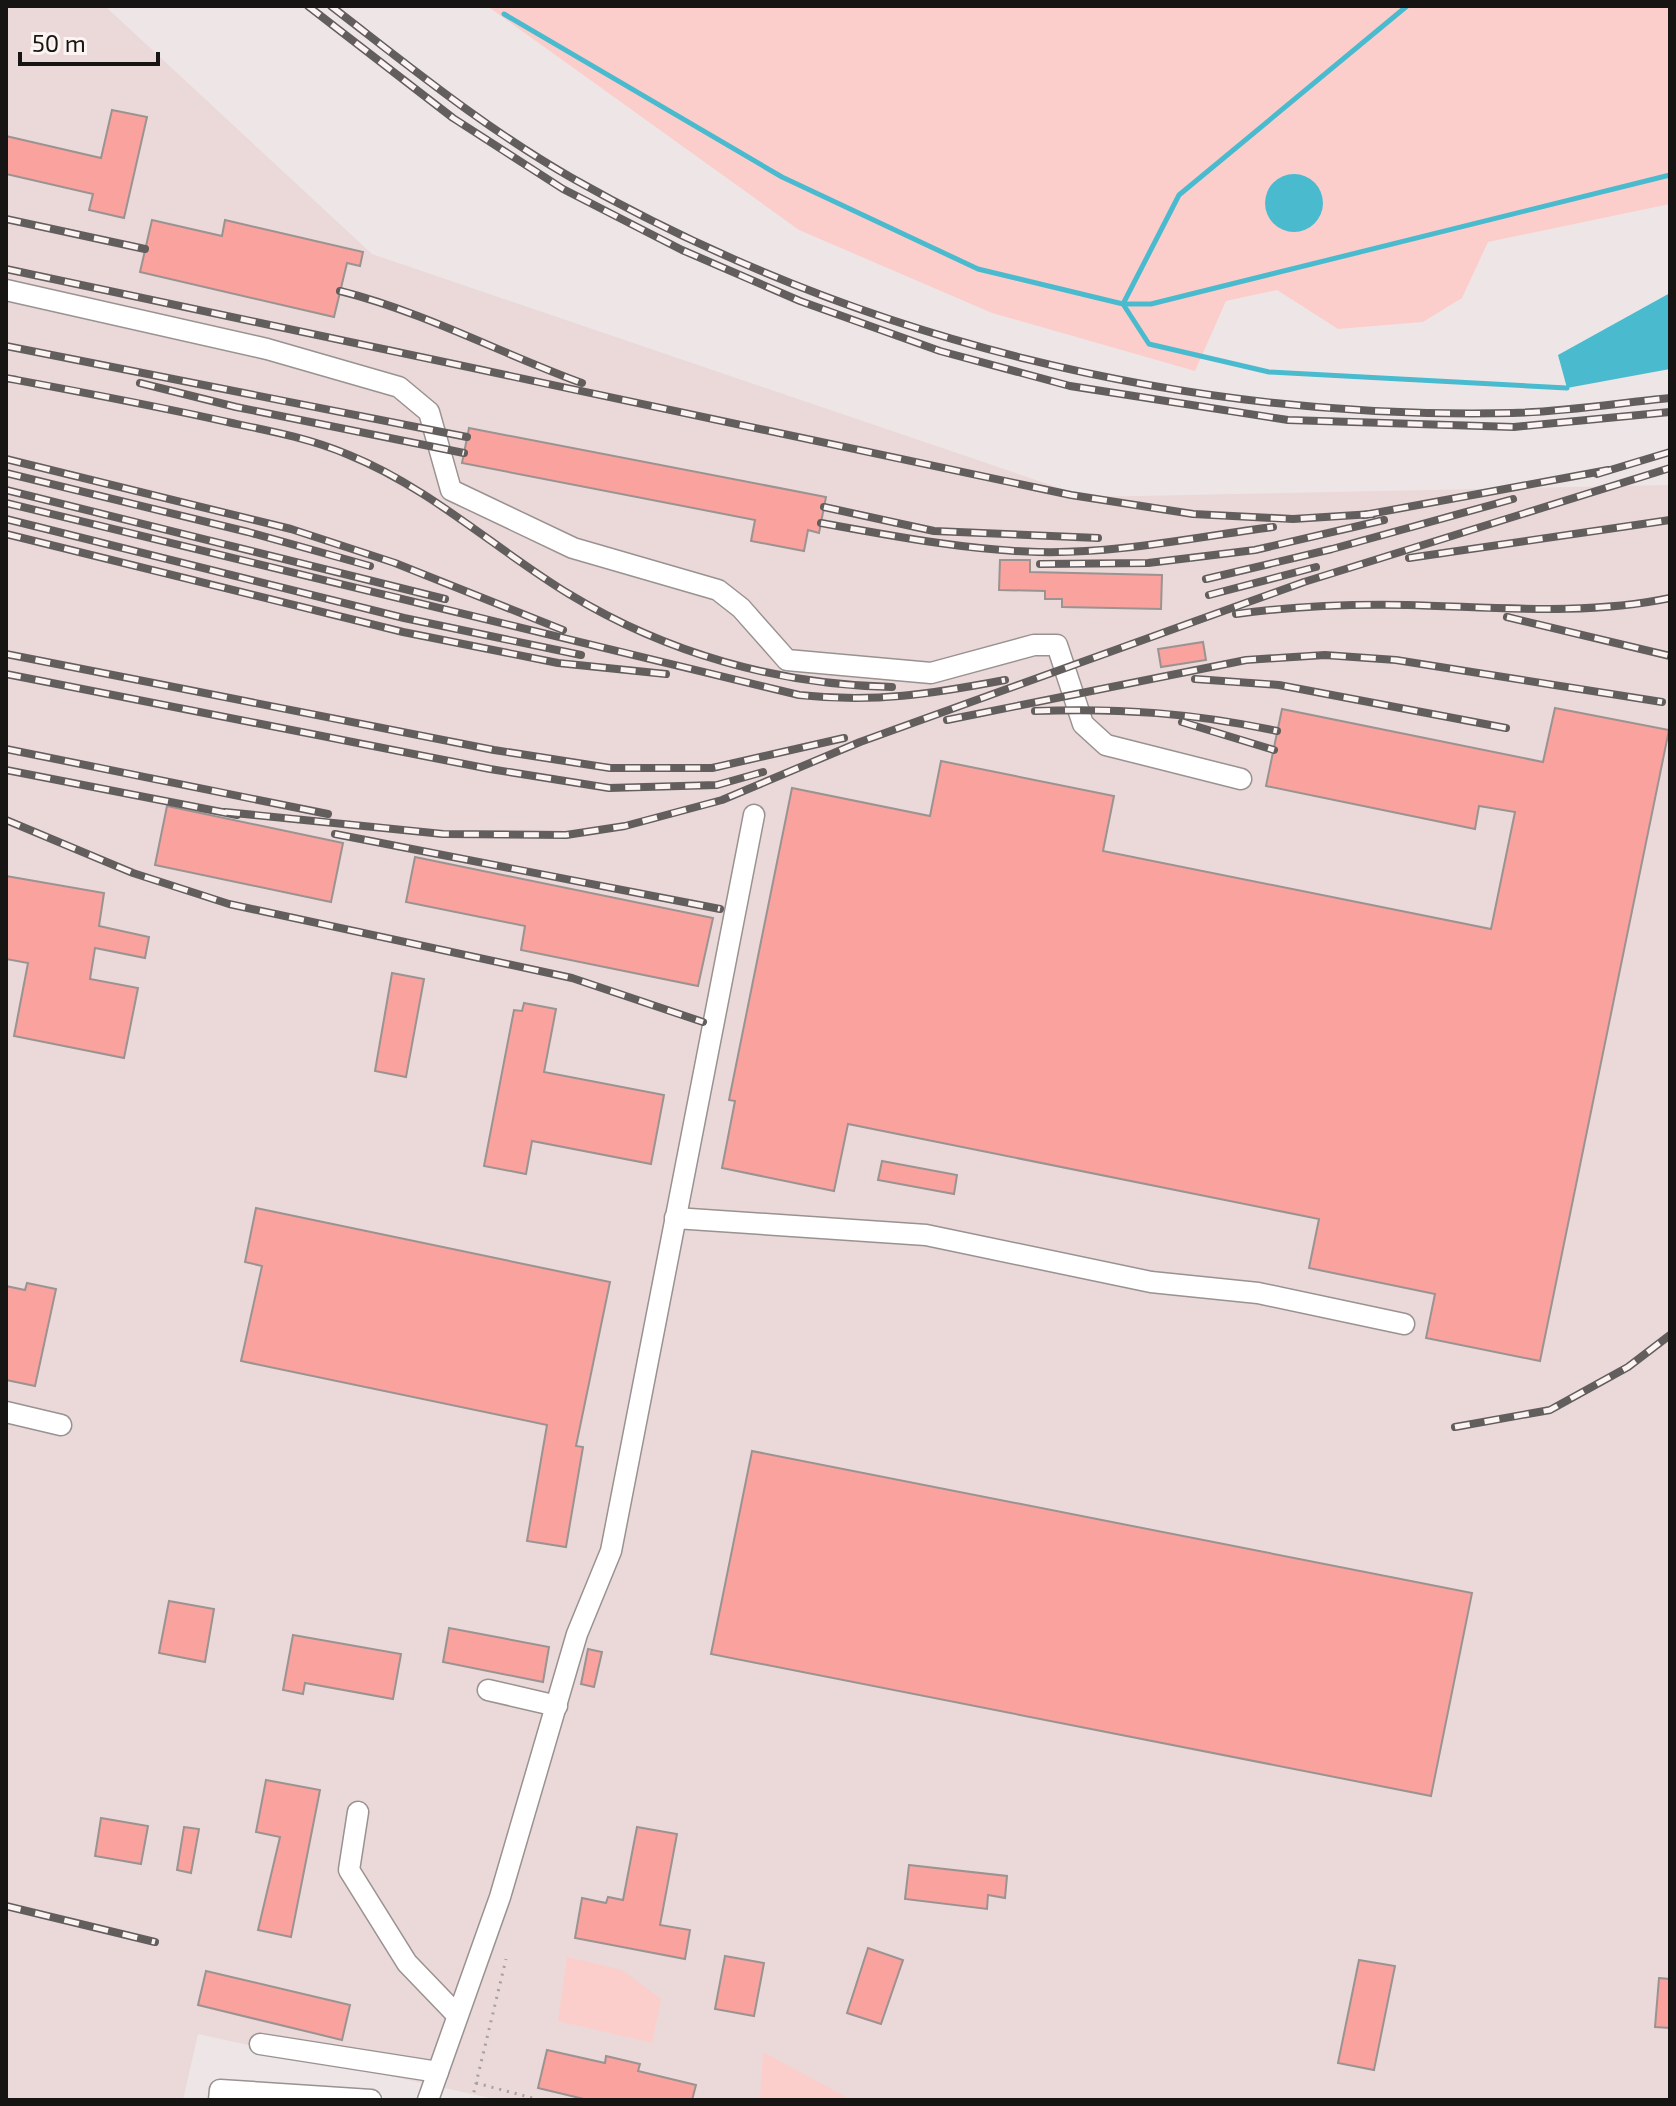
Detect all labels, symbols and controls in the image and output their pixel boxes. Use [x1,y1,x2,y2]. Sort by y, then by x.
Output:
scale bar [20,16,158,66]
text: 50 m [32,28,86,57]

